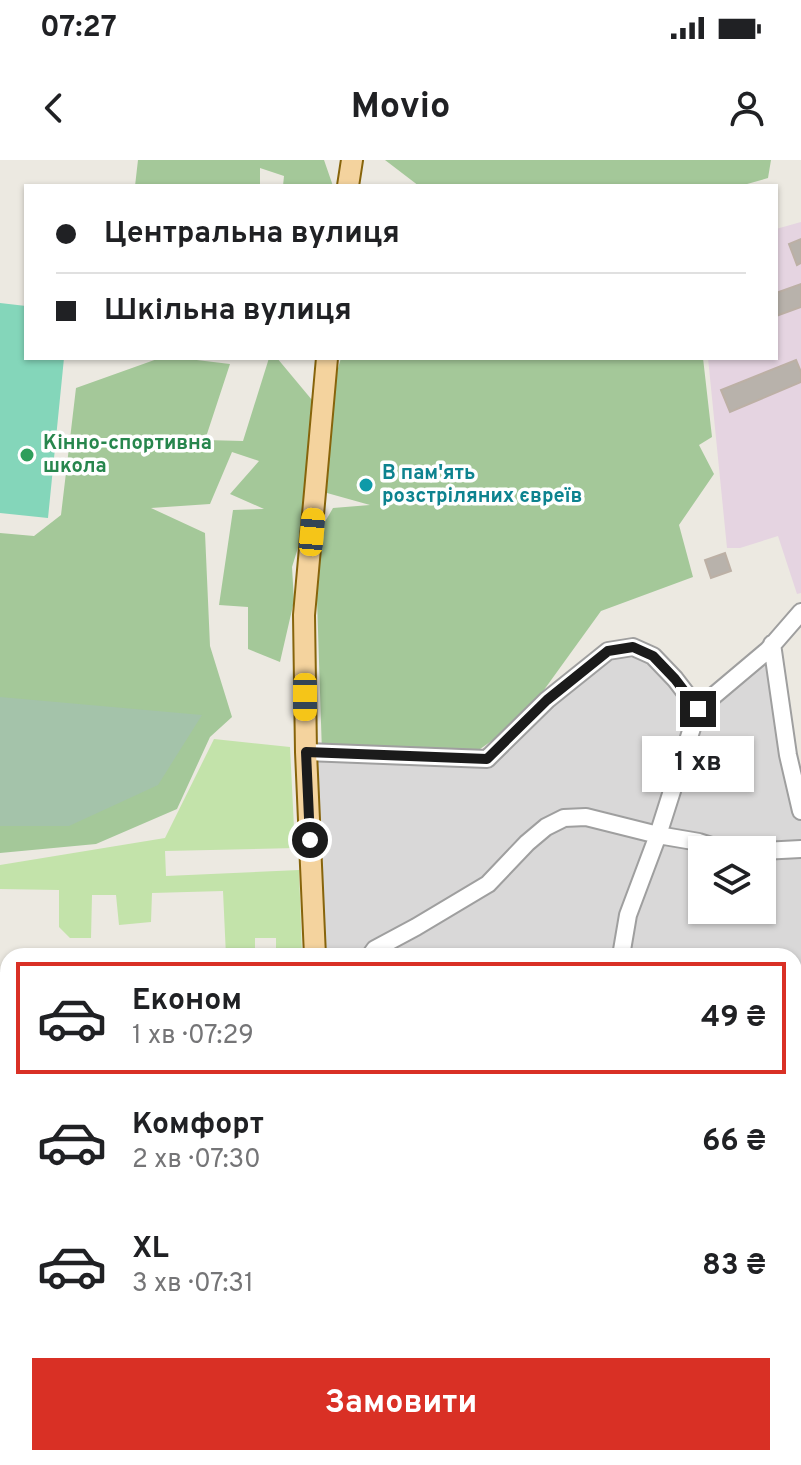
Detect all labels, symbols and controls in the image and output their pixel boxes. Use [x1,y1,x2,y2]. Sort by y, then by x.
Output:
text: 07:27 [40,10,117,47]
text: Movio [351,85,450,131]
icon: back [32,86,76,130]
icon: person [725,86,769,130]
text: Центральна вулиця [104,216,400,253]
text: Шкільна вулиця [104,293,352,330]
place label: Кінно-спортивна школа [43,431,212,480]
marker: Кінно-спортивна школа [18,446,36,464]
place label: В пам'ять розстріляних євреїв [382,461,582,510]
marker: В пам'ять розстріляних євреїв [357,476,375,494]
car [298,507,326,557]
car [293,673,317,721]
route end [680,691,716,727]
callout: 1 хв [642,737,754,793]
text: 1 хв [674,747,722,780]
route start [292,822,328,858]
map controls [688,836,776,924]
button: layers [688,836,776,924]
icon: car [36,982,108,1054]
text: Економ [132,983,242,1020]
text: 49 ₴ [701,1000,766,1037]
text: 1 хв · 07:29 [132,1020,254,1053]
icon: car [36,1106,108,1178]
text: Комфорт [132,1107,264,1144]
text: 66 ₴ [702,1124,766,1161]
text: 2 хв · 07:30 [132,1144,261,1177]
icon: car [36,1230,108,1302]
text: XL [132,1231,169,1268]
text: 83 ₴ [702,1248,766,1285]
text: 3 хв · 07:31 [132,1268,254,1301]
button: Замовити [32,1358,770,1450]

